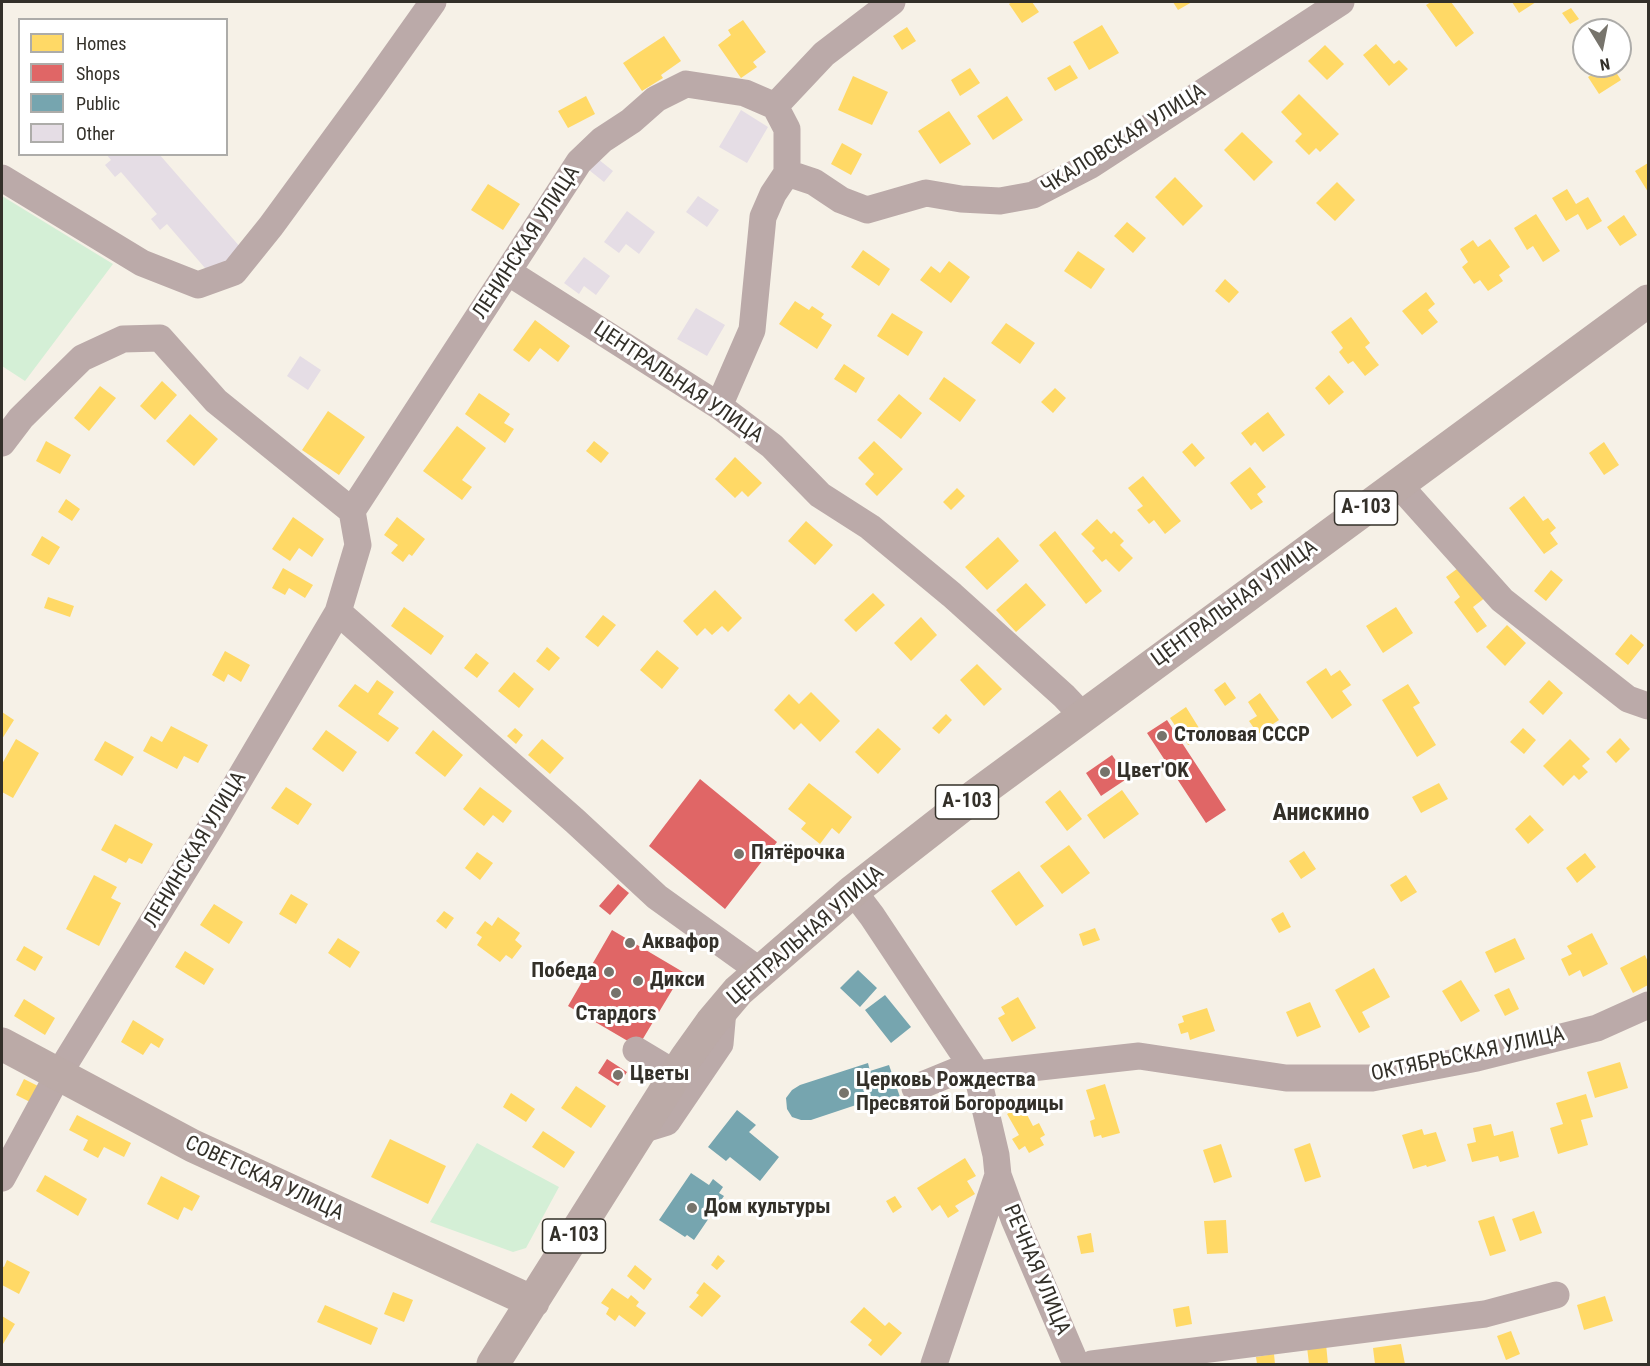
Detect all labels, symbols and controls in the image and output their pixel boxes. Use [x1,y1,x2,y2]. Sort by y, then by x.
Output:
legend [18,18,228,156]
north arrow [1572,18,1632,78]
text: Homes [76,33,126,54]
text: N [1598,54,1611,74]
text: Shops [76,63,120,84]
street label: ЧКАЛОВСКАЯ УЛИЦА [1037,79,1211,201]
text: Public [76,93,120,114]
text: Other [76,123,115,144]
street label: ЛЕНИНСКАЯ УЛИЦА [468,162,586,324]
street label: ЦЕНТРАЛЬНАЯ УЛИЦА [588,317,768,449]
road number: А-103 [1334,491,1398,525]
street label: ЦЕНТРАЛЬНАЯ УЛИЦА [1147,535,1323,673]
place label: Столовая СССР [1174,723,1310,749]
marker: Столовая СССР [1155,729,1169,743]
place label: Цвет'OK [1117,759,1189,785]
marker: Цвет'OK [1098,765,1112,779]
street label: ЛЕНИНСКАЯ УЛИЦА [139,767,253,933]
road number: А-103 [936,785,998,819]
district label: Анискино [1273,800,1369,828]
place label: Пятёрочка [751,841,845,867]
marker: Пятёрочка [732,847,746,861]
street label: ЦЕНТРАЛЬНАЯ УЛИЦА [723,861,889,1011]
place label: Аквафор [642,930,719,956]
marker: Аквафор [623,936,637,950]
place label: Победа [531,959,597,985]
marker: Победа [602,965,616,979]
place label: Дикси [650,968,705,994]
marker: Дикси [631,974,645,988]
marker: Стардогs [609,986,623,1000]
place label: Стардогs [575,1002,657,1028]
street label: ОКТЯБРЬСКАЯ УЛИЦА [1369,1022,1567,1088]
place label: Цветы [630,1062,689,1088]
marker: Цветы [611,1068,625,1082]
place label: Церковь Рождества Пресвятой Богородицы [856,1068,1064,1118]
marker: Церковь Рождества Пресвятой Богородицы [837,1086,851,1100]
street label: СОВЕТСКАЯ УЛИЦА [181,1131,347,1227]
place label: Дом культуры [704,1195,831,1221]
marker: Дом культуры [685,1201,699,1215]
street label: РЕЧНАЯ УЛИЦА [997,1201,1075,1339]
road number: А-103 [542,1219,606,1253]

